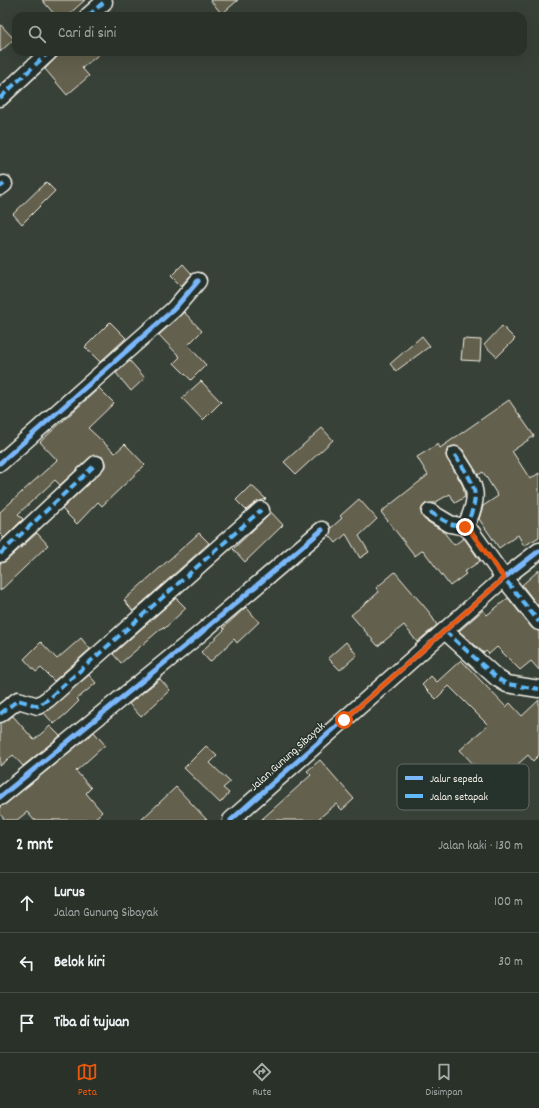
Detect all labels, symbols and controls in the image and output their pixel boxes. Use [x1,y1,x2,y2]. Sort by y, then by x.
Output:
search box [12,12,527,56]
icon: search [26,23,48,45]
text: Cari di sini [58,23,116,45]
route end [456,518,474,536]
route start [335,711,353,729]
street label: Jalan Gunung Sibayak [247,719,329,795]
legend [397,764,529,810]
text: Jalur sepeda [430,772,484,788]
text: Jalan setapak [430,790,488,806]
text: 2 mnt [16,834,53,858]
text: Jalan kaki · 130 m [438,837,523,856]
text: Lurus [54,882,85,904]
icon: ahead [16,892,38,914]
text: 100 m [494,893,523,912]
text: Jalan Gunung Sibayak [54,904,158,923]
icon: left [16,952,38,974]
text: Belok kiri [54,952,105,974]
text: 30 m [498,953,523,972]
icon: arrive [16,1012,38,1034]
text: Tiba di tujuan [54,1012,129,1034]
tab: Peta [76,1061,98,1101]
tab: Rute [251,1061,273,1101]
tab: Disimpan [425,1061,463,1101]

